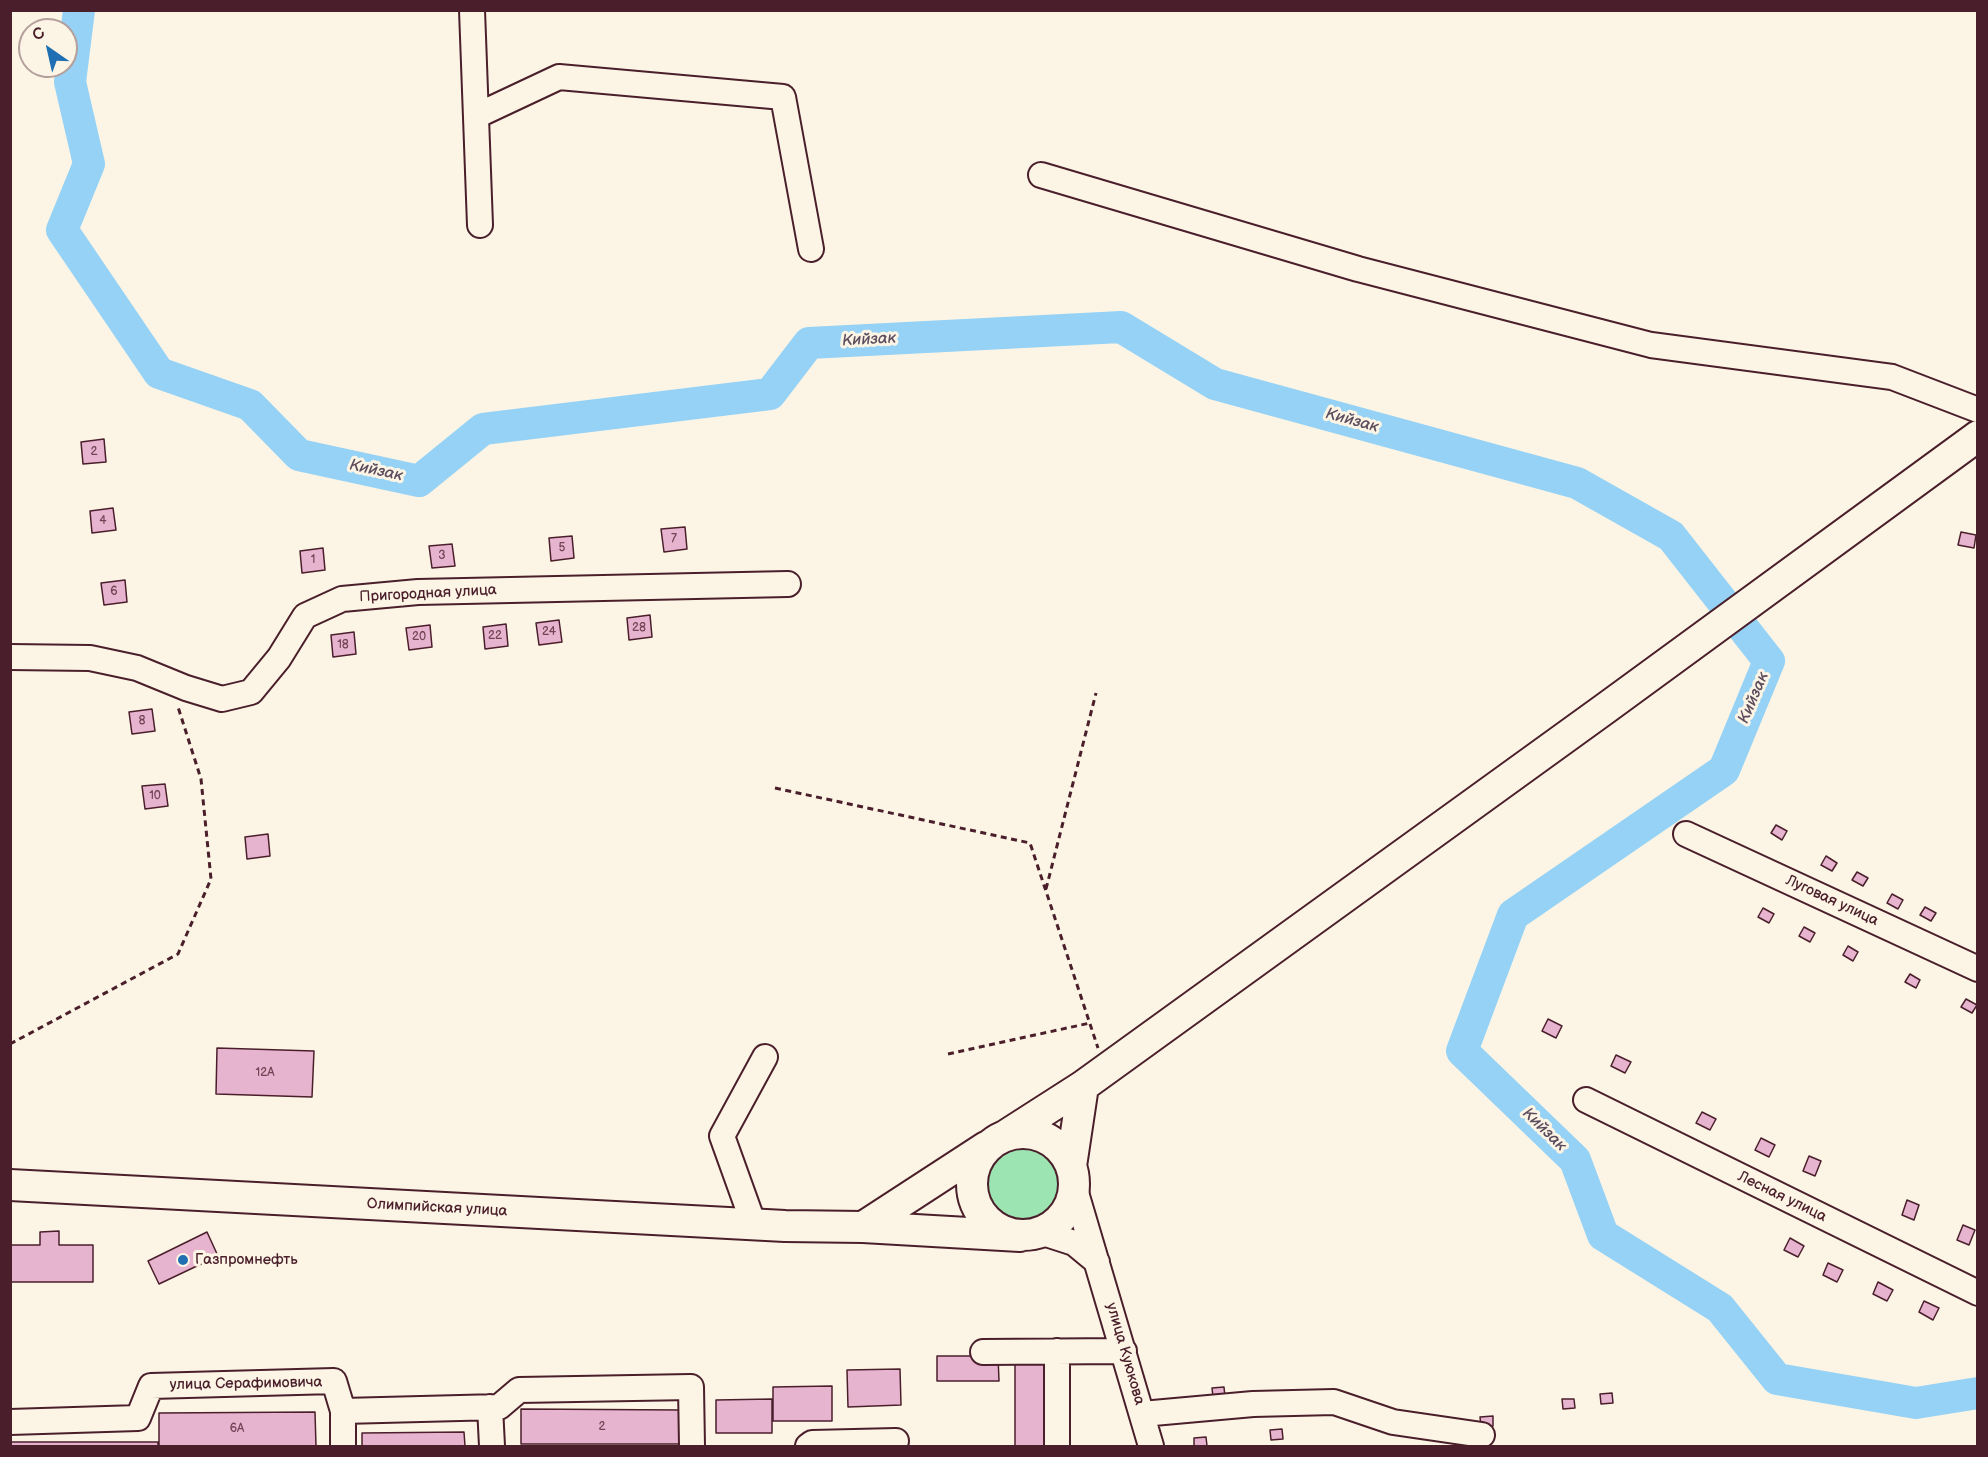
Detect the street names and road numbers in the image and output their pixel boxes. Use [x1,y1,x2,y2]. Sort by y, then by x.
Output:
street label: Пригородная улица [359,581,497,607]
street label: Луговая улица [1783,872,1881,930]
street label: Лесная улица [1735,1168,1829,1226]
street label: Олимпийская улица [366,1195,508,1221]
street label: улица Куюкова [1102,1301,1148,1407]
street label: улица Серафимовича [169,1374,323,1394]

